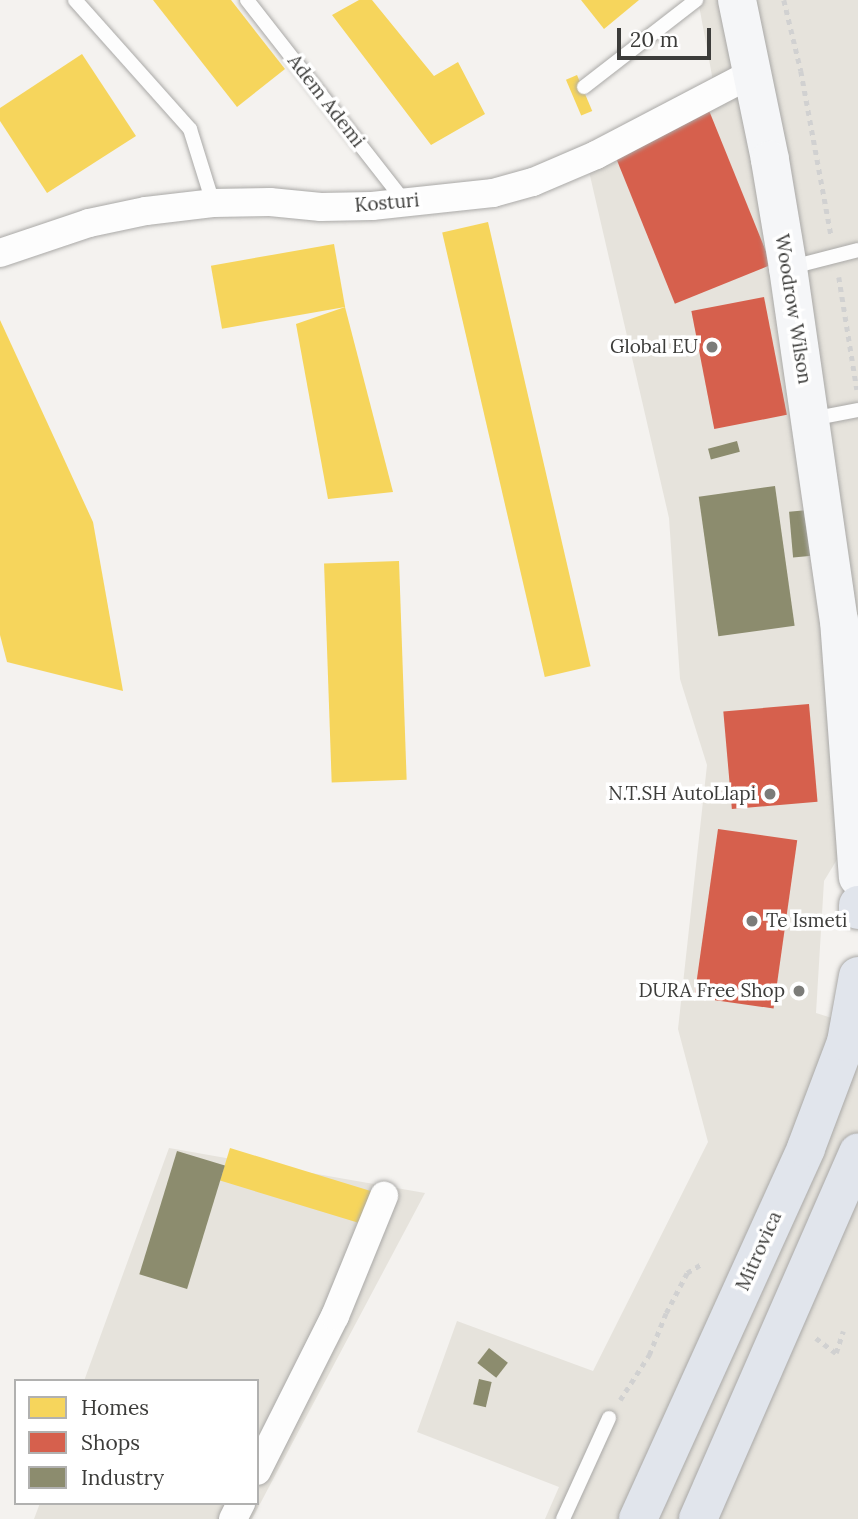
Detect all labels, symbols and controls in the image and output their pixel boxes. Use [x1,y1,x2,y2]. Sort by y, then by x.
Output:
scale bar [620,14,714,58]
text: 20 m [630,26,679,53]
street label: Adem Ademi [283,50,369,152]
street label: Kosturi [354,189,420,217]
street label: Woodrow Wilson [770,232,816,386]
place label: Global EU [610,336,698,358]
marker: Global EU [704,339,720,355]
place label: N.T.SH AutoLlapi [608,783,756,805]
marker: N.T.SH AutoLlapi [762,786,778,802]
place label: Te Ismeti [766,910,847,932]
marker: Te Ismeti [744,913,760,929]
place label: DURA Free Shop [638,980,785,1002]
marker: DURA Free Shop [791,983,807,999]
street label: Mitrovica [731,1208,787,1294]
legend [14,1379,259,1505]
text: Homes [81,1394,149,1421]
text: Shops [81,1429,140,1456]
text: Industry [81,1464,164,1491]

